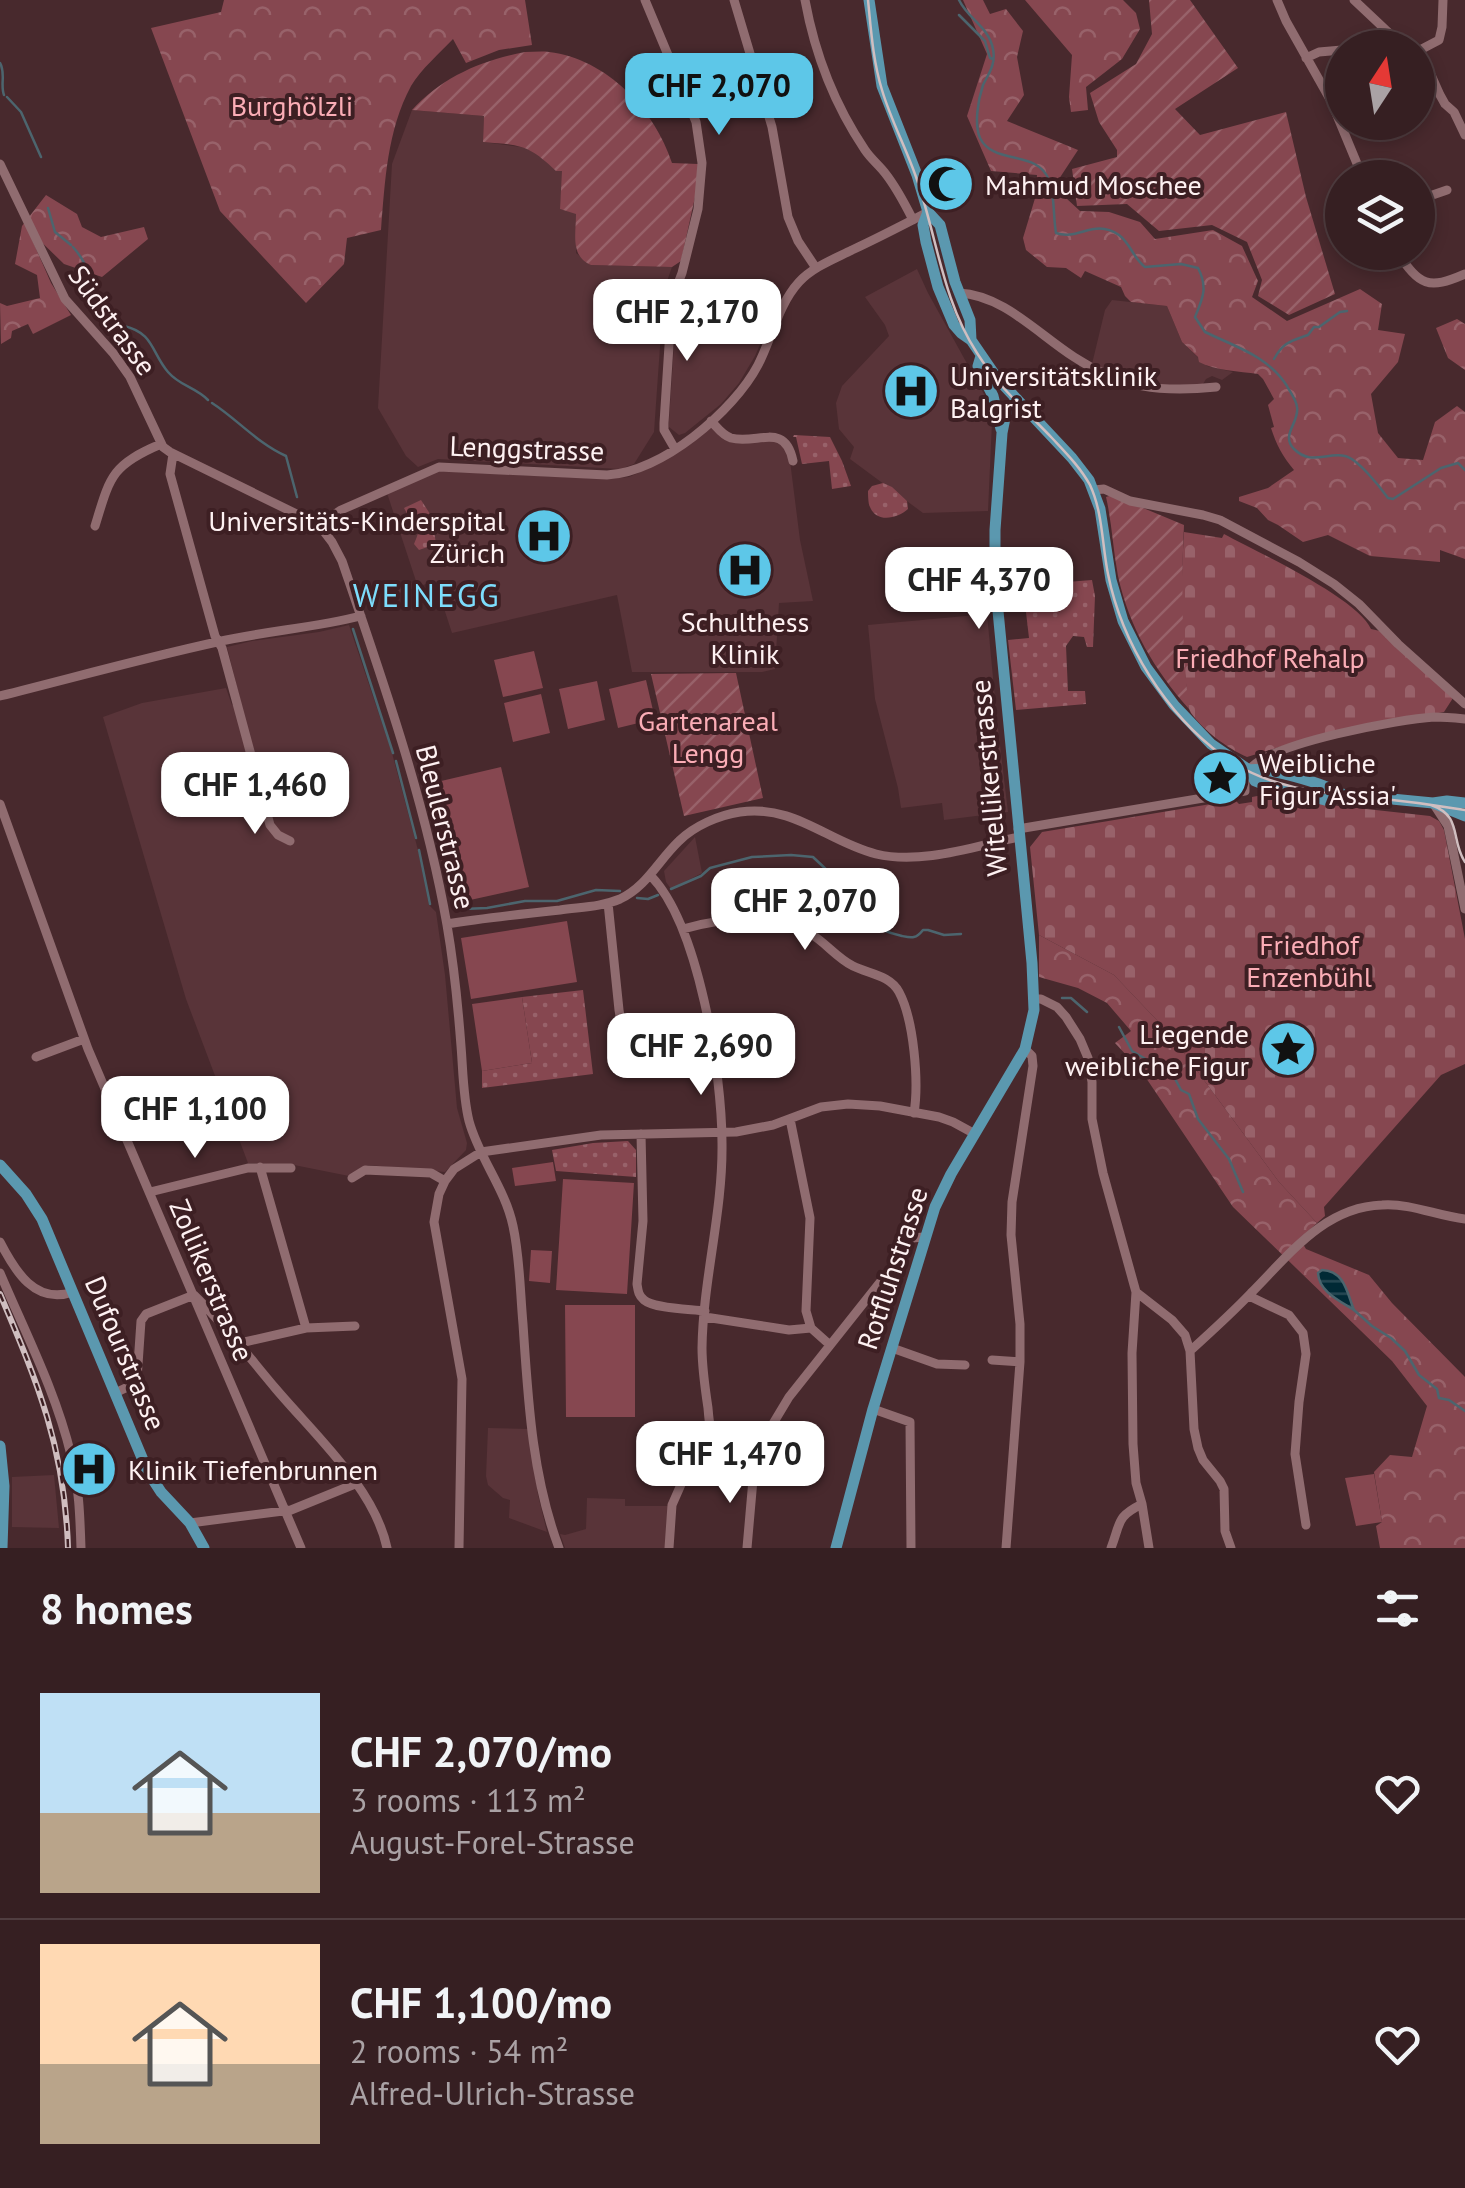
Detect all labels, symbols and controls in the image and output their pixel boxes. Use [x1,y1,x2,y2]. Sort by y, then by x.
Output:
north arrow [1325,30,1435,140]
map controls [1325,30,1435,270]
pin: CHF 2,070 [605,53,833,138]
text: CHF 2,070 [647,64,791,106]
park label: Burghölzli [231,87,353,124]
mosque icon: Mahmud Moschee [916,154,976,214]
button: layers [1325,160,1435,270]
place label: Mahmud Moschee [985,166,1202,203]
street label: Südstrasse [61,258,165,382]
pin: CHF 2,170 [573,279,801,364]
text: CHF 2,170 [615,290,759,332]
place label: Universitätsklinik Balgrist [950,357,1158,426]
hospital icon: Universitätsklinik Balgrist [881,361,941,421]
street label: Lenggstrasse [449,427,605,469]
place label: Universitäts-Kinderspital Zürich [208,502,505,571]
hospital icon: Universitäts-Kinderspital Zürich [514,506,574,566]
hospital icon: Schulthess Klinik [715,540,775,600]
pin: CHF 4,370 [865,547,1093,632]
text: CHF 4,370 [907,558,1051,600]
district label: WEINEGG [353,574,501,616]
place label: Schulthess Klinik [681,603,809,672]
park label: Friedhof Rehalp [1175,639,1365,676]
street label: Witellikerstrasse [961,678,1015,878]
park label: Gartenareal Lengg [638,702,778,771]
street label: Bleulerstrasse [408,741,484,913]
place label: Weibliche Figur 'Assia' [1259,744,1396,813]
place icon: Weibliche Figur 'Assia' [1190,748,1250,808]
pin: CHF 1,460 [141,752,369,837]
text: CHF 1,460 [183,763,327,805]
pin: CHF 2,070 [691,868,919,953]
text: CHF 2,070 [733,879,877,921]
park label: Friedhof Enzenbühl [1246,926,1372,995]
pin: CHF 2,690 [587,1013,815,1098]
place label: Liegende weibliche Figur [1065,1015,1249,1084]
place icon: Liegende weibliche Figur [1258,1019,1318,1079]
text: CHF 2,690 [629,1024,773,1066]
pin: CHF 1,100 [81,1076,309,1161]
text: CHF 1,100 [123,1087,267,1129]
street label: Rotfluhstrasse [848,1182,936,1354]
street label: Zollikerstrasse [161,1194,263,1366]
street label: Dufourstrasse [77,1270,175,1436]
pin: CHF 1,470 [616,1421,844,1506]
text: CHF 1,470 [658,1432,802,1474]
hospital icon: Klinik Tiefenbrunnen [59,1439,119,1499]
place label: Klinik Tiefenbrunnen [128,1451,378,1488]
text: 8 homes [40,1581,193,1636]
icon: filters [1370,1581,1425,1636]
text: CHF 2,070/mo [350,1724,612,1779]
icon: home [120,1733,240,1853]
icon: heart [1370,1766,1425,1821]
text: 3 rooms · 113 m² [350,1779,586,1821]
text: August-Forel-Strasse [350,1821,635,1863]
text: CHF 1,100/mo [350,1975,612,2030]
icon: home [120,1984,240,2104]
icon: heart [1370,2017,1425,2072]
text: 2 rooms · 54 m² [350,2030,568,2072]
text: Alfred-Ulrich-Strasse [350,2072,635,2114]

